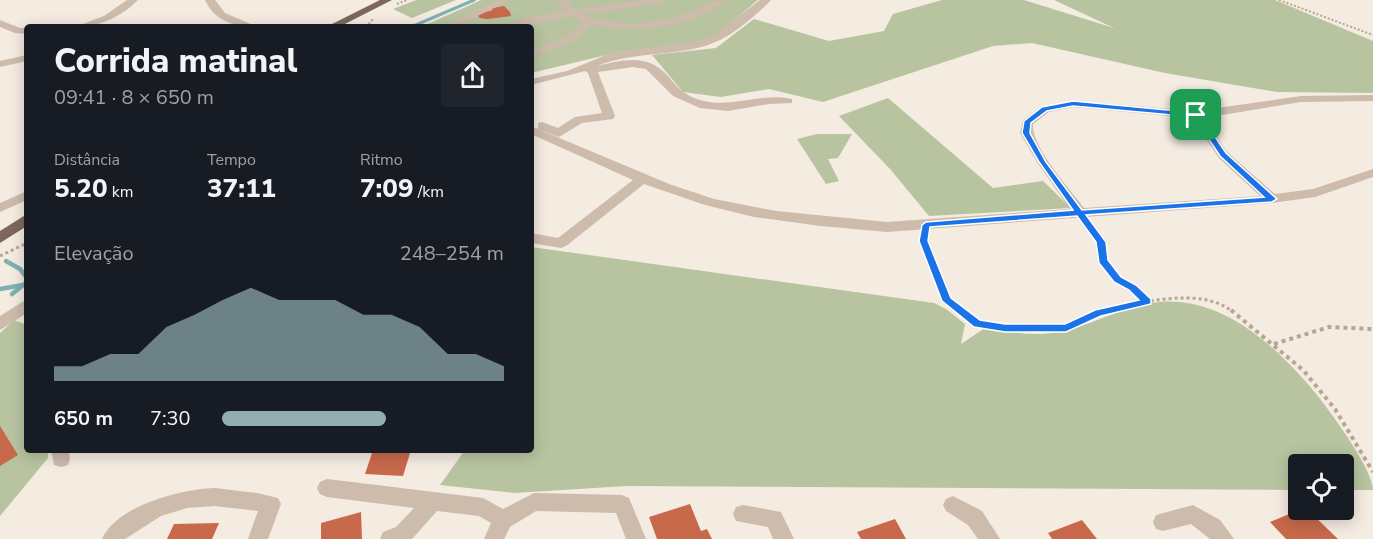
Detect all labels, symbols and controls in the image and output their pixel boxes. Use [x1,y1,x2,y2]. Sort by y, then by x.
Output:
text: Corrida matinal [54,39,297,84]
button: share [441,44,504,107]
text: 09:41 · 8 × 650 m [54,84,214,111]
pin [1170,89,1221,140]
icon: arrive [1179,98,1212,131]
text: Distância [54,149,120,171]
text: Tempo [207,149,256,171]
text: Ritmo [360,149,403,171]
text: 5.20 [54,171,108,206]
text: 37:11 [207,171,276,206]
text: 7:09 [360,171,414,206]
text: km [108,181,133,203]
text: /km [414,181,444,203]
text: Elevação [54,240,134,267]
text: 248–254 m [400,240,504,267]
text: 650 m [54,405,113,432]
text: 7:30 [150,405,191,432]
map controls [1288,454,1354,520]
button: locate [1288,454,1354,520]

